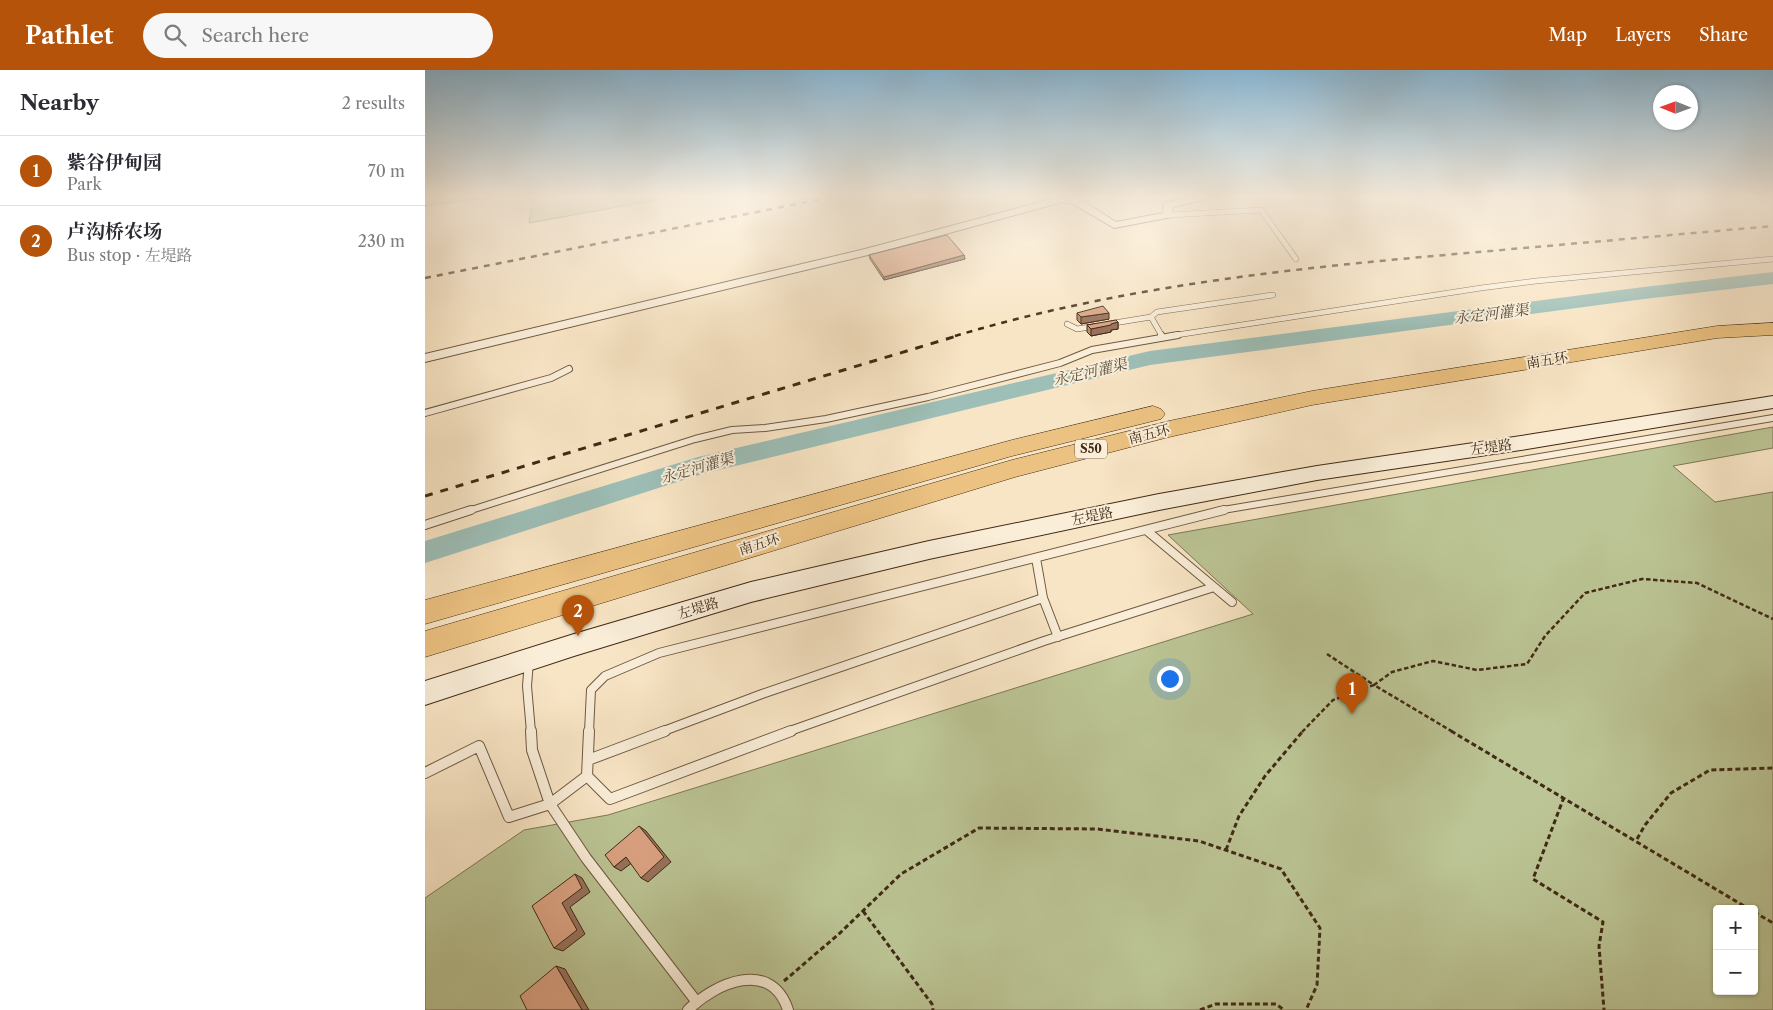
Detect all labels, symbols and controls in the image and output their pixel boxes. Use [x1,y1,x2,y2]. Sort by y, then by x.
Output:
search box [143,13,493,58]
text: Pathlet [25,21,113,50]
icon: search [161,21,189,49]
text: Search here [201,24,309,47]
text: Map [1549,24,1587,46]
text: Layers [1615,24,1671,46]
text: Share [1699,24,1748,46]
north arrow [1653,85,1698,130]
text: Nearby [20,90,99,115]
text: 2 results [342,93,405,113]
text: 紫谷伊甸园 [67,151,162,174]
text: 1 [32,161,40,181]
text: 70 m [368,161,405,181]
text: Park [67,174,102,194]
text: 卢沟桥农场 [67,220,162,243]
text: 2 [31,231,41,251]
text: 230 m [358,231,405,251]
text: Bus stop · 左堤路 [67,245,193,265]
water label: 永定河灌渠 [1453,299,1531,328]
street label: 南五环 [1525,348,1569,372]
water label: 永定河灌渠 [1051,353,1131,389]
street label: 南五环 [1126,420,1172,448]
street label: 左堤路 [1469,435,1513,459]
road number: S50 [1075,439,1107,458]
water label: 永定河灌渠 [658,448,737,487]
street label: 左堤路 [1070,503,1114,529]
street label: 南五环 [736,529,782,559]
street label: 左堤路 [675,593,721,623]
pin: 2 [562,595,594,636]
your location [1157,666,1183,692]
pin: 1 [1336,673,1368,714]
map controls [1713,905,1758,995]
button: + [1713,905,1758,950]
button: − [1713,950,1758,995]

